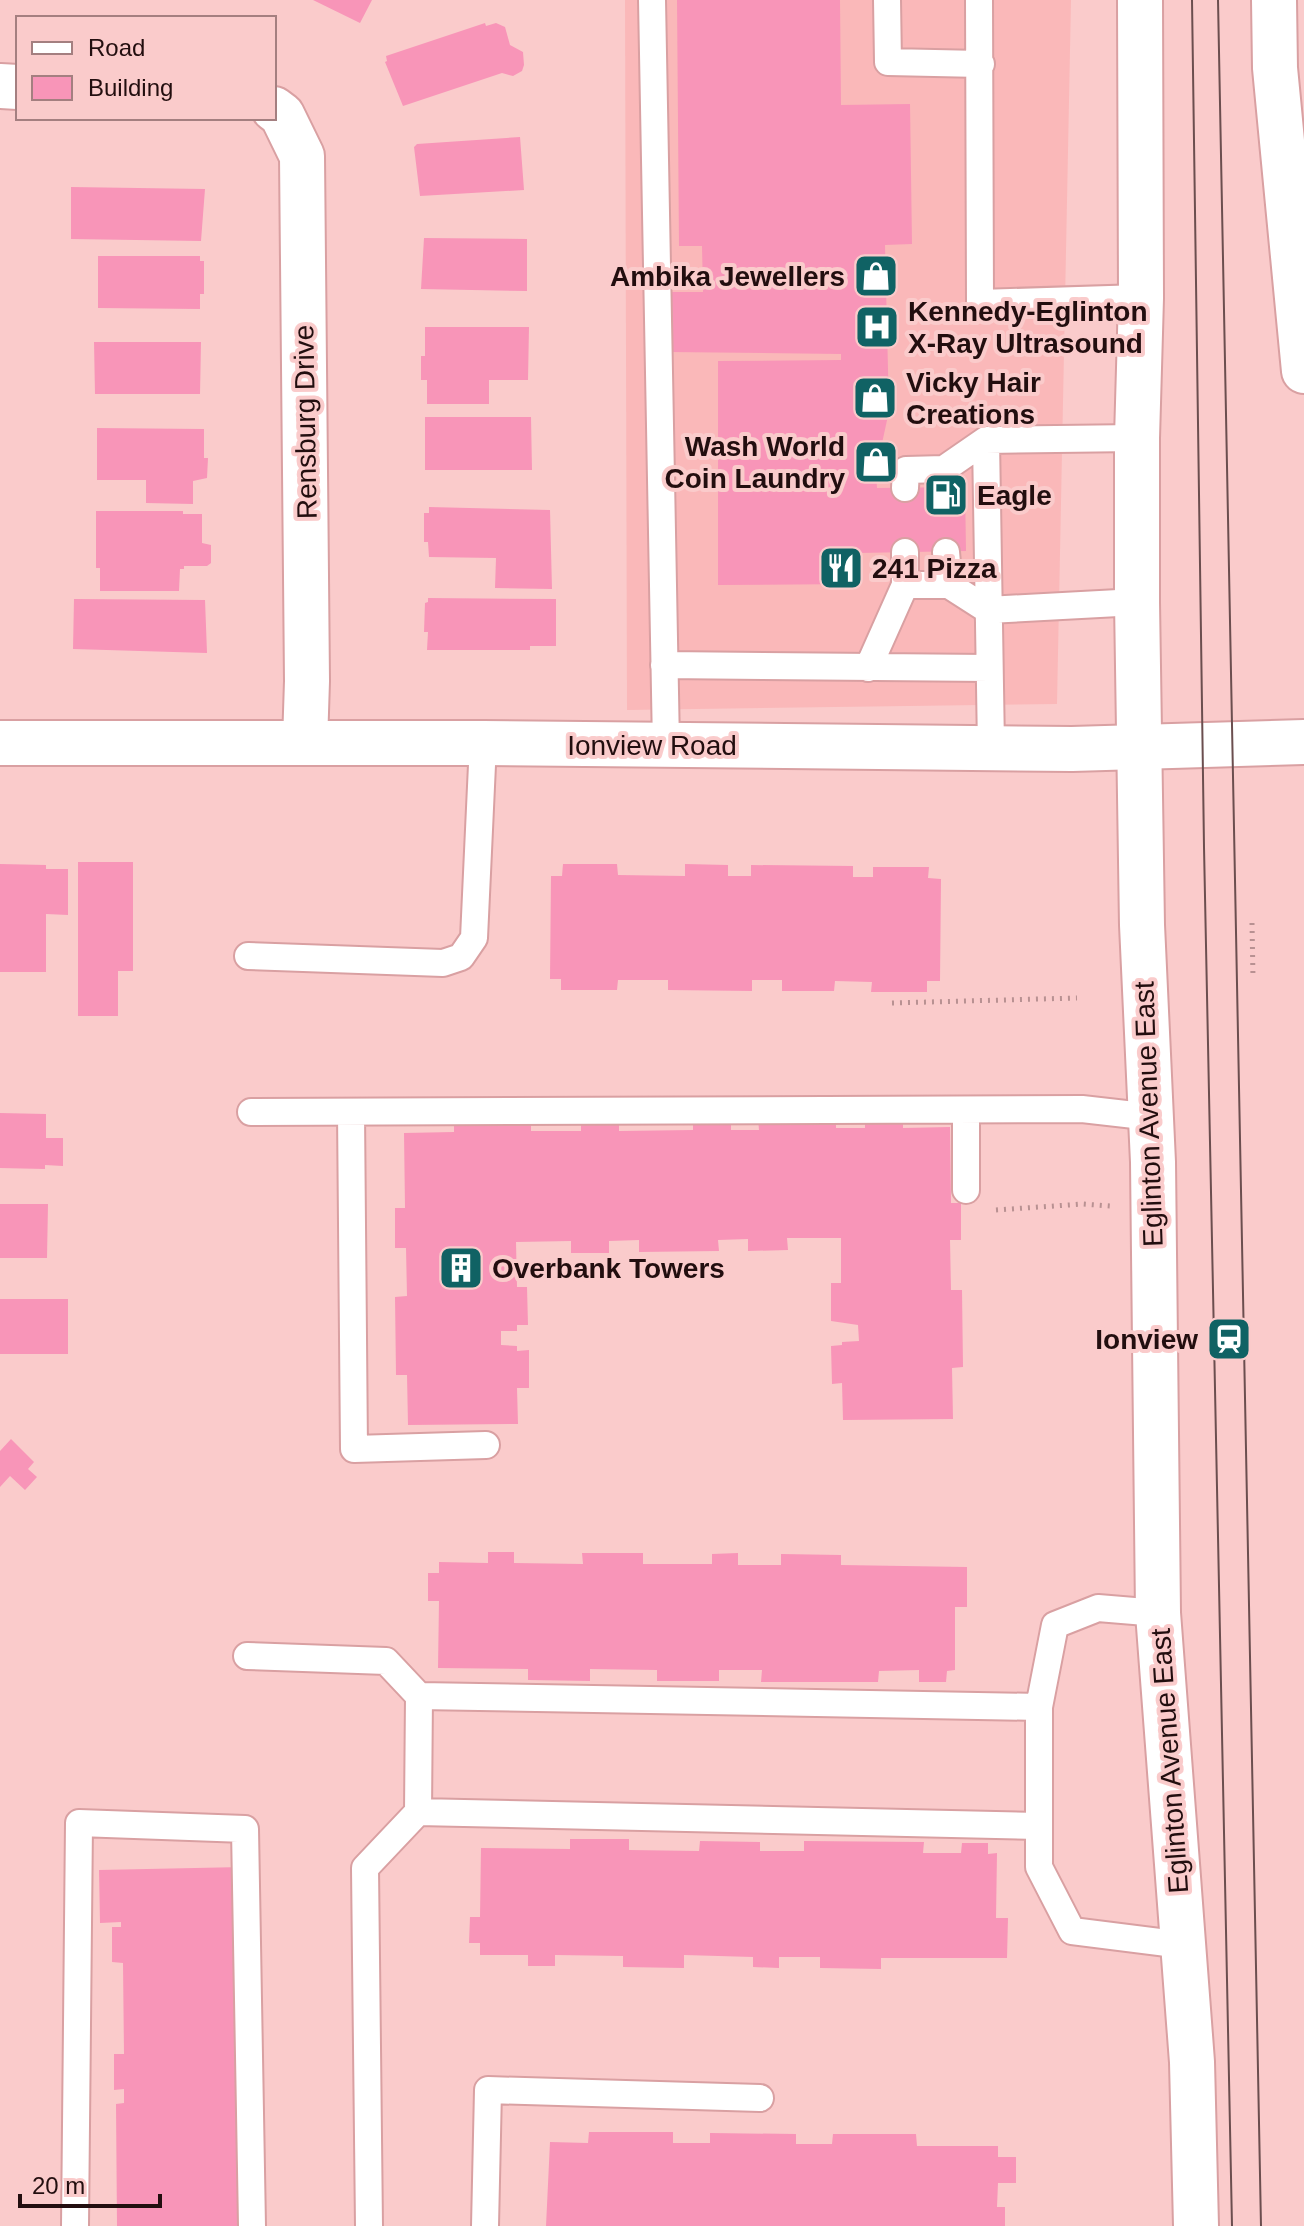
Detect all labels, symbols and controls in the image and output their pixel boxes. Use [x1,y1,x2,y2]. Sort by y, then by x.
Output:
legend [16,16,276,120]
text: Road [88,34,145,61]
text: Building [88,74,173,101]
shop icon: Ambika Jewellers [852,252,900,300]
place label: Ambika Jewellers [610,261,845,292]
place label: Kennedy-Eglinton X-Ray Ultrasound [908,296,1148,359]
hospital icon: Kennedy-Eglinton X-Ray Ultrasound [853,303,901,351]
street label: Rensburg Drive [288,324,323,520]
place label: Vicky Hair Creations [906,367,1041,430]
shop icon: Vicky Hair Creations [851,374,899,422]
place label: Wash World Coin Laundry [665,431,845,494]
shop icon: Wash World Coin Laundry [852,438,900,486]
fuel station icon: Eagle [922,471,970,519]
place label: Eagle [977,480,1052,511]
restaurant icon: 241 Pizza [817,544,865,592]
place label: 241 Pizza [872,553,997,584]
street label: Ionview Road [567,730,737,761]
street label: Eglinton Avenue East [1128,980,1169,1247]
building icon: Overbank Towers [437,1244,485,1292]
place label: Overbank Towers [492,1253,725,1284]
station icon: Ionview [1205,1315,1253,1363]
place label: Ionview [1095,1324,1198,1355]
street label: Eglinton Avenue East [1145,1627,1194,1895]
scale bar [20,2158,160,2208]
text: 20 m [32,2172,85,2199]

